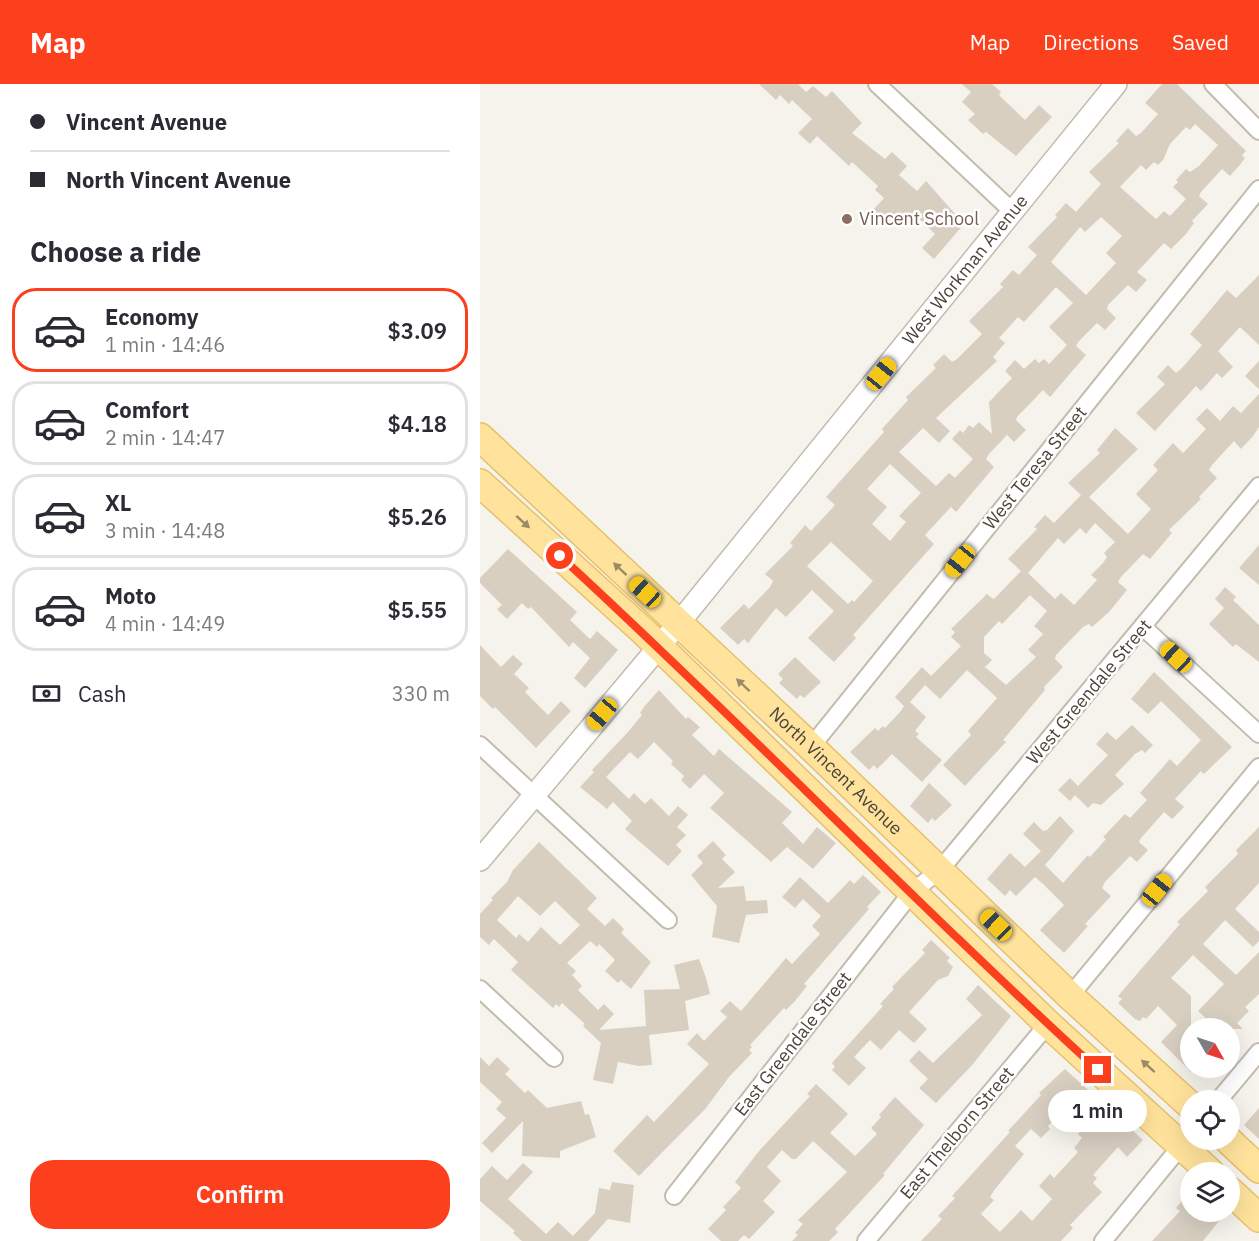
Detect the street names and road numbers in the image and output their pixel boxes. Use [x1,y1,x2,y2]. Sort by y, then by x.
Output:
street label: West Workman Avenue [897,190,1033,349]
street label: West Teresa Street [978,401,1091,534]
street label: West Greendale Street [1021,614,1156,769]
street label: North Vincent Avenue [764,702,908,840]
street label: East Greendale Street [729,967,856,1120]
street label: East Thelborn Street [895,1062,1019,1203]

